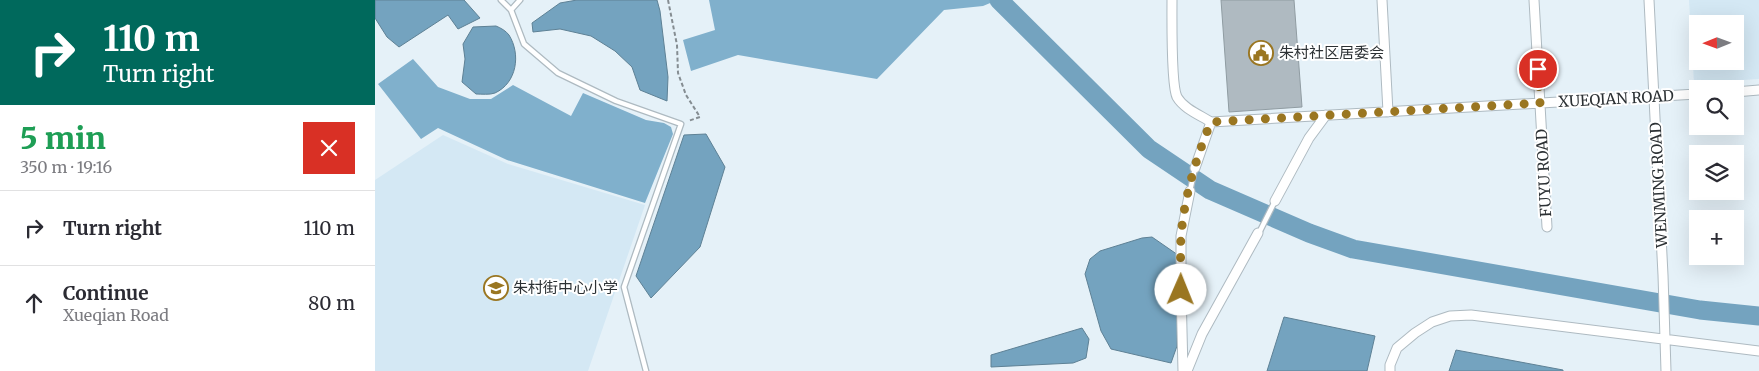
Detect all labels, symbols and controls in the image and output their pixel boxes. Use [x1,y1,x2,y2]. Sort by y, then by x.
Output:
north arrow [1689,15,1744,70]
map controls [1689,15,1744,265]
text: 110 m [103,17,200,61]
icon: right [20,20,85,85]
public building icon: 朱村社区居委会 [1248,40,1274,66]
place label: 朱村社区居委会 [1279,43,1384,62]
pin [1517,48,1559,90]
icon: arrive [1524,55,1552,83]
text: Turn right [103,60,214,88]
button: search [1689,80,1744,135]
street label: XUEQIAN ROAD [1558,86,1674,111]
text: 5 min [20,119,106,157]
button: close [303,122,355,174]
street label: WENMING ROAD [1646,122,1671,249]
street label: FUYU ROAD [1532,129,1555,218]
button: layers [1689,145,1744,200]
text: 350 m · 19:16 [20,157,112,177]
button: + [1689,210,1744,265]
icon: right [20,214,48,242]
text: Turn right [63,216,162,240]
text: 110 m [304,216,355,240]
position arrow [1154,263,1206,315]
school or university icon: 朱村街中心小学 [483,275,509,301]
place label: 朱村街中心小学 [513,278,618,297]
text: Continue [63,281,149,305]
icon: ahead [20,289,48,317]
text: 80 m [308,291,355,315]
text: Xueqian Road [63,305,169,325]

